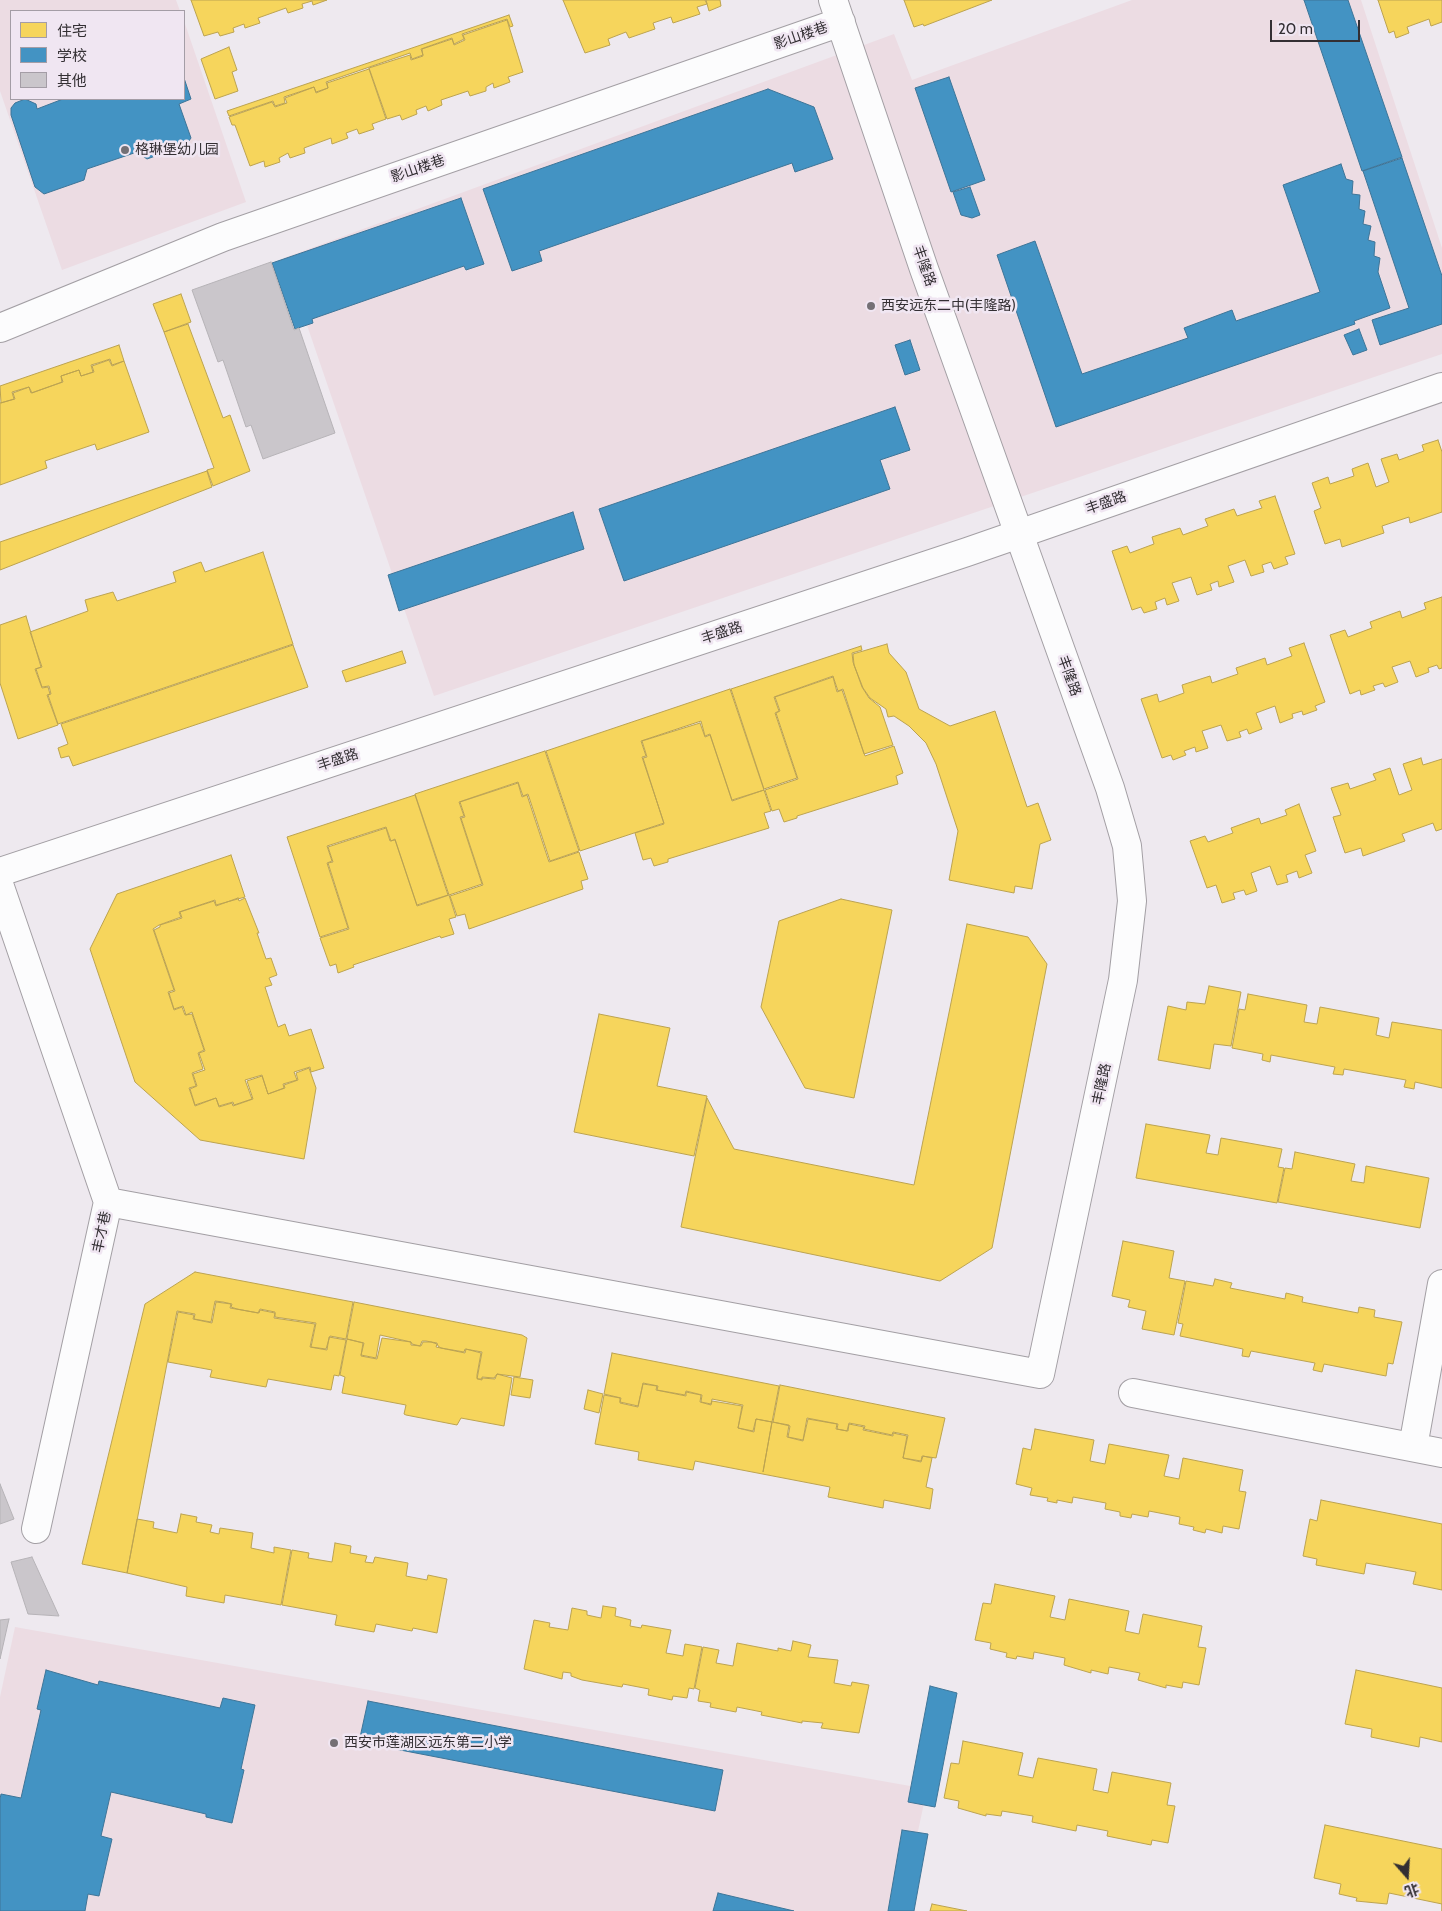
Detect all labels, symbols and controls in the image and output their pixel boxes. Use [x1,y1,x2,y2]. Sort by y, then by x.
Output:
legend [10,10,185,100]
scale bar [1272,10,1362,42]
street label: 影山楼巷 [772,19,830,53]
text: 20 m [1278,20,1313,38]
text: 住宅 [57,22,87,40]
text: 学校 [57,47,87,65]
text: 其他 [57,72,87,90]
place label: 格琳堡幼儿园 [135,142,219,158]
marker: 格琳堡幼儿园 [119,144,131,156]
street label: 影山楼巷 [389,152,447,186]
street label: 丰隆路 [909,243,939,289]
place label: 西安远东二中(丰隆路) [881,298,1016,314]
marker: 西安远东二中(丰隆路) [865,300,877,312]
street label: 丰盛路 [1083,488,1129,518]
street label: 丰盛路 [699,619,745,647]
street label: 丰隆路 [1054,653,1084,699]
street label: 丰盛路 [315,746,361,774]
street label: 丰隆路 [1089,1062,1115,1106]
street label: 丰才巷 [89,1210,115,1254]
place label: 西安市莲湖区远东第二小学 [344,1735,512,1751]
marker: 西安市莲湖区远东第二小学 [328,1737,340,1749]
north arrow [1382,1851,1432,1901]
text: 北 [1402,1879,1421,1901]

